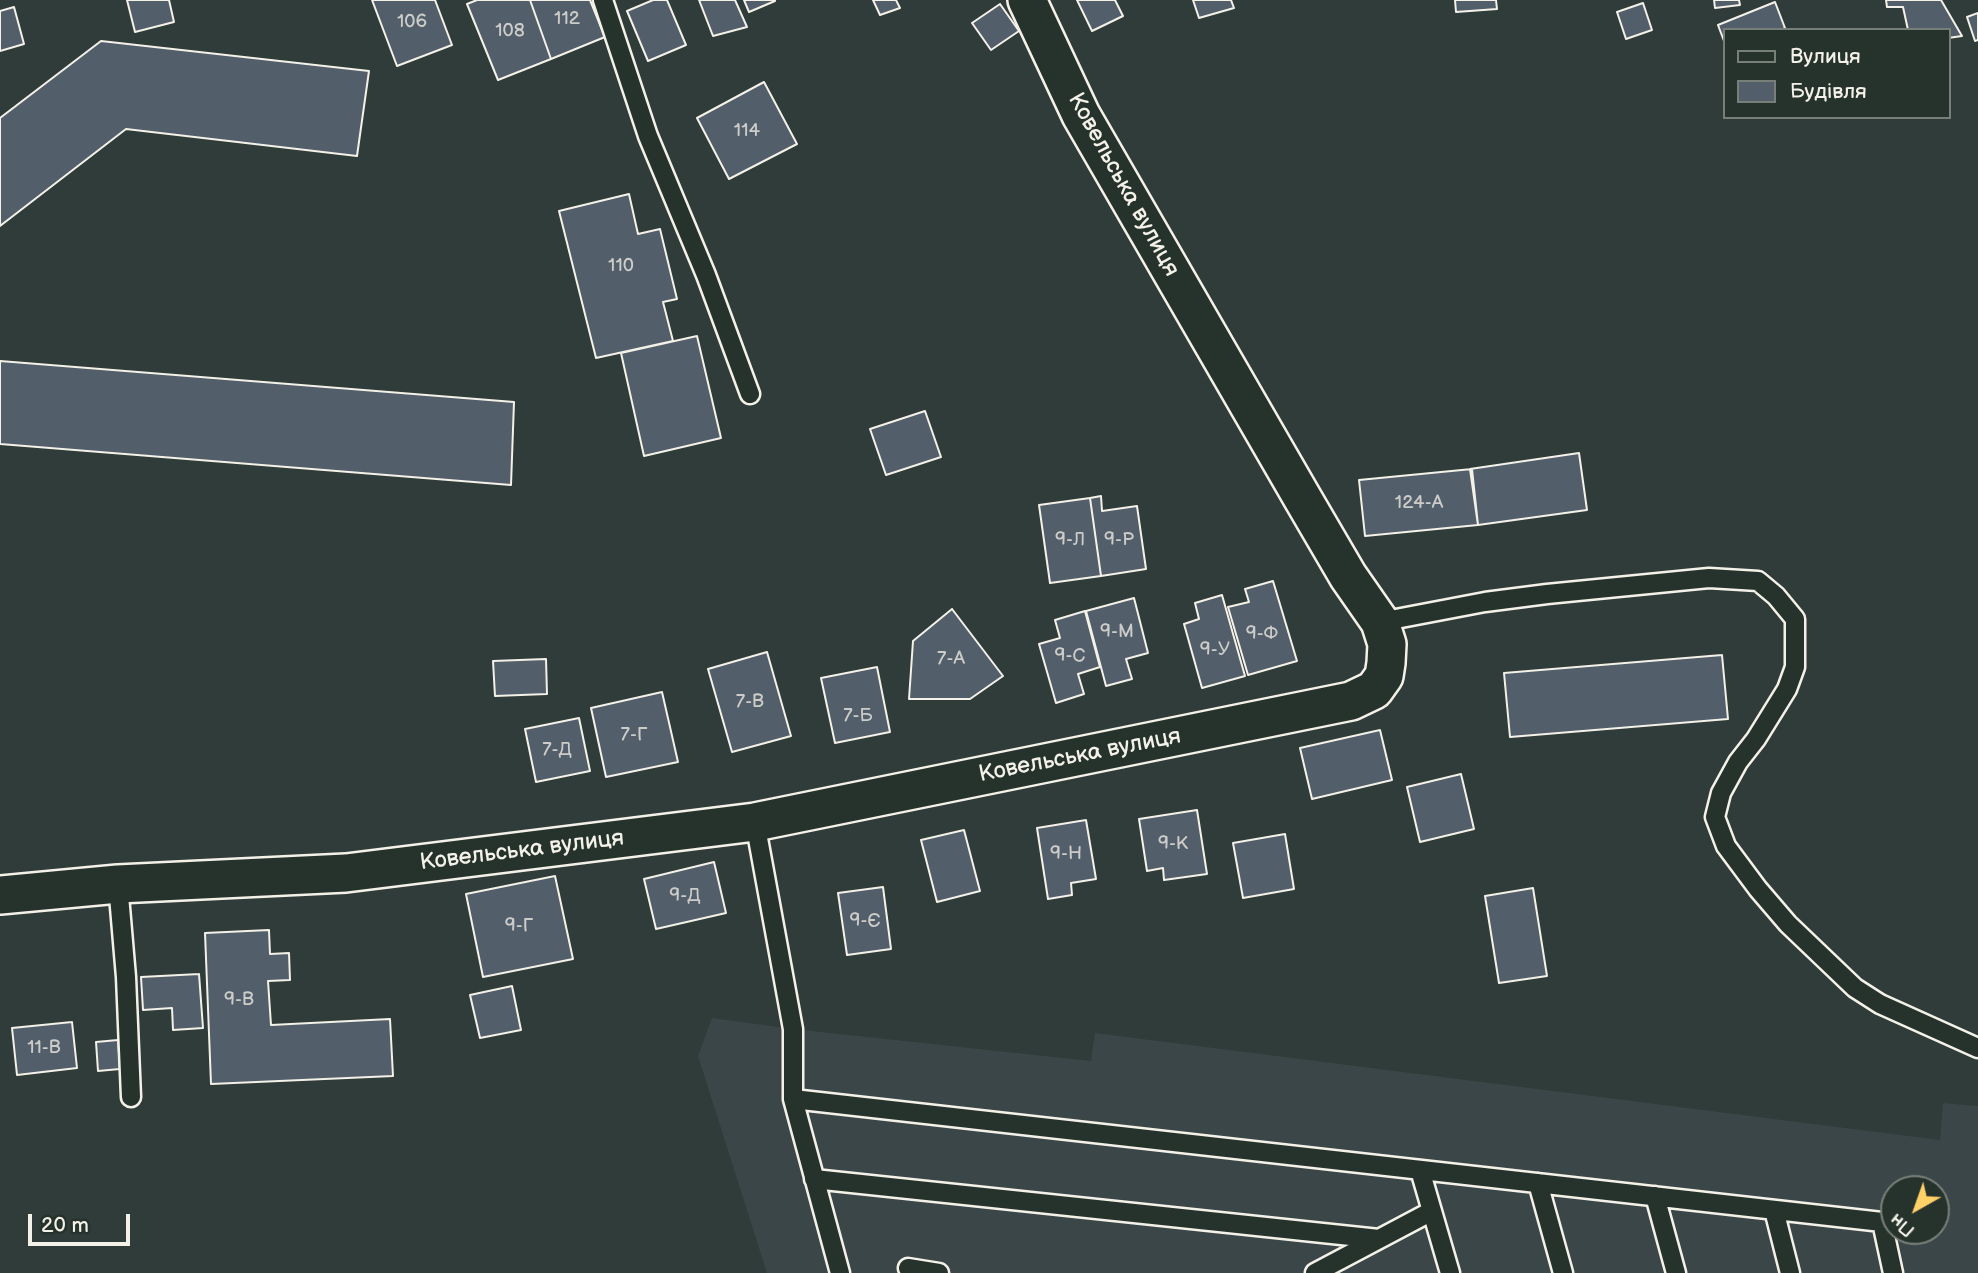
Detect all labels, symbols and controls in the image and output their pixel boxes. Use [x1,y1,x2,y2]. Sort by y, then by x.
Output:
house number: 112 [554,8,580,30]
house number: 106 [397,11,427,33]
house number: 108 [495,20,525,42]
legend [1722,28,1950,119]
text: Вулиця [1790,44,1861,69]
text: Будівля [1790,79,1867,104]
street label: Ковельська вулиця [1061,89,1185,281]
house number: 114 [734,120,760,142]
house number: 110 [608,255,634,277]
house number: 124-А [1395,492,1443,514]
house number: 9-Л [1055,529,1085,551]
house number: 9-Р [1104,529,1134,551]
house number: 9-М [1100,621,1134,643]
house number: 9-Ф [1246,623,1278,645]
house number: 9-У [1200,639,1230,661]
house number: 9-С [1055,645,1085,667]
house number: 7-А [937,648,965,670]
house number: 7-В [736,691,764,713]
house number: 7-Б [843,705,873,727]
street label: Ковельська вулиця [977,723,1183,789]
house number: 7-Г [621,724,647,746]
house number: 7-Д [542,739,572,761]
street label: Ковельська вулиця [418,825,626,877]
house number: 9-К [1158,833,1188,855]
house number: 9-Н [1050,843,1082,865]
house number: 9-Д [669,885,701,907]
house number: 9-Є [850,910,880,932]
house number: 9-Г [505,915,533,937]
house number: 9-В [224,989,254,1011]
house number: 11-В [27,1037,61,1059]
north arrow [1880,1175,1950,1245]
scale bar [32,1200,133,1244]
text: Пн [1885,1208,1920,1242]
text: 20 m [41,1213,89,1238]

